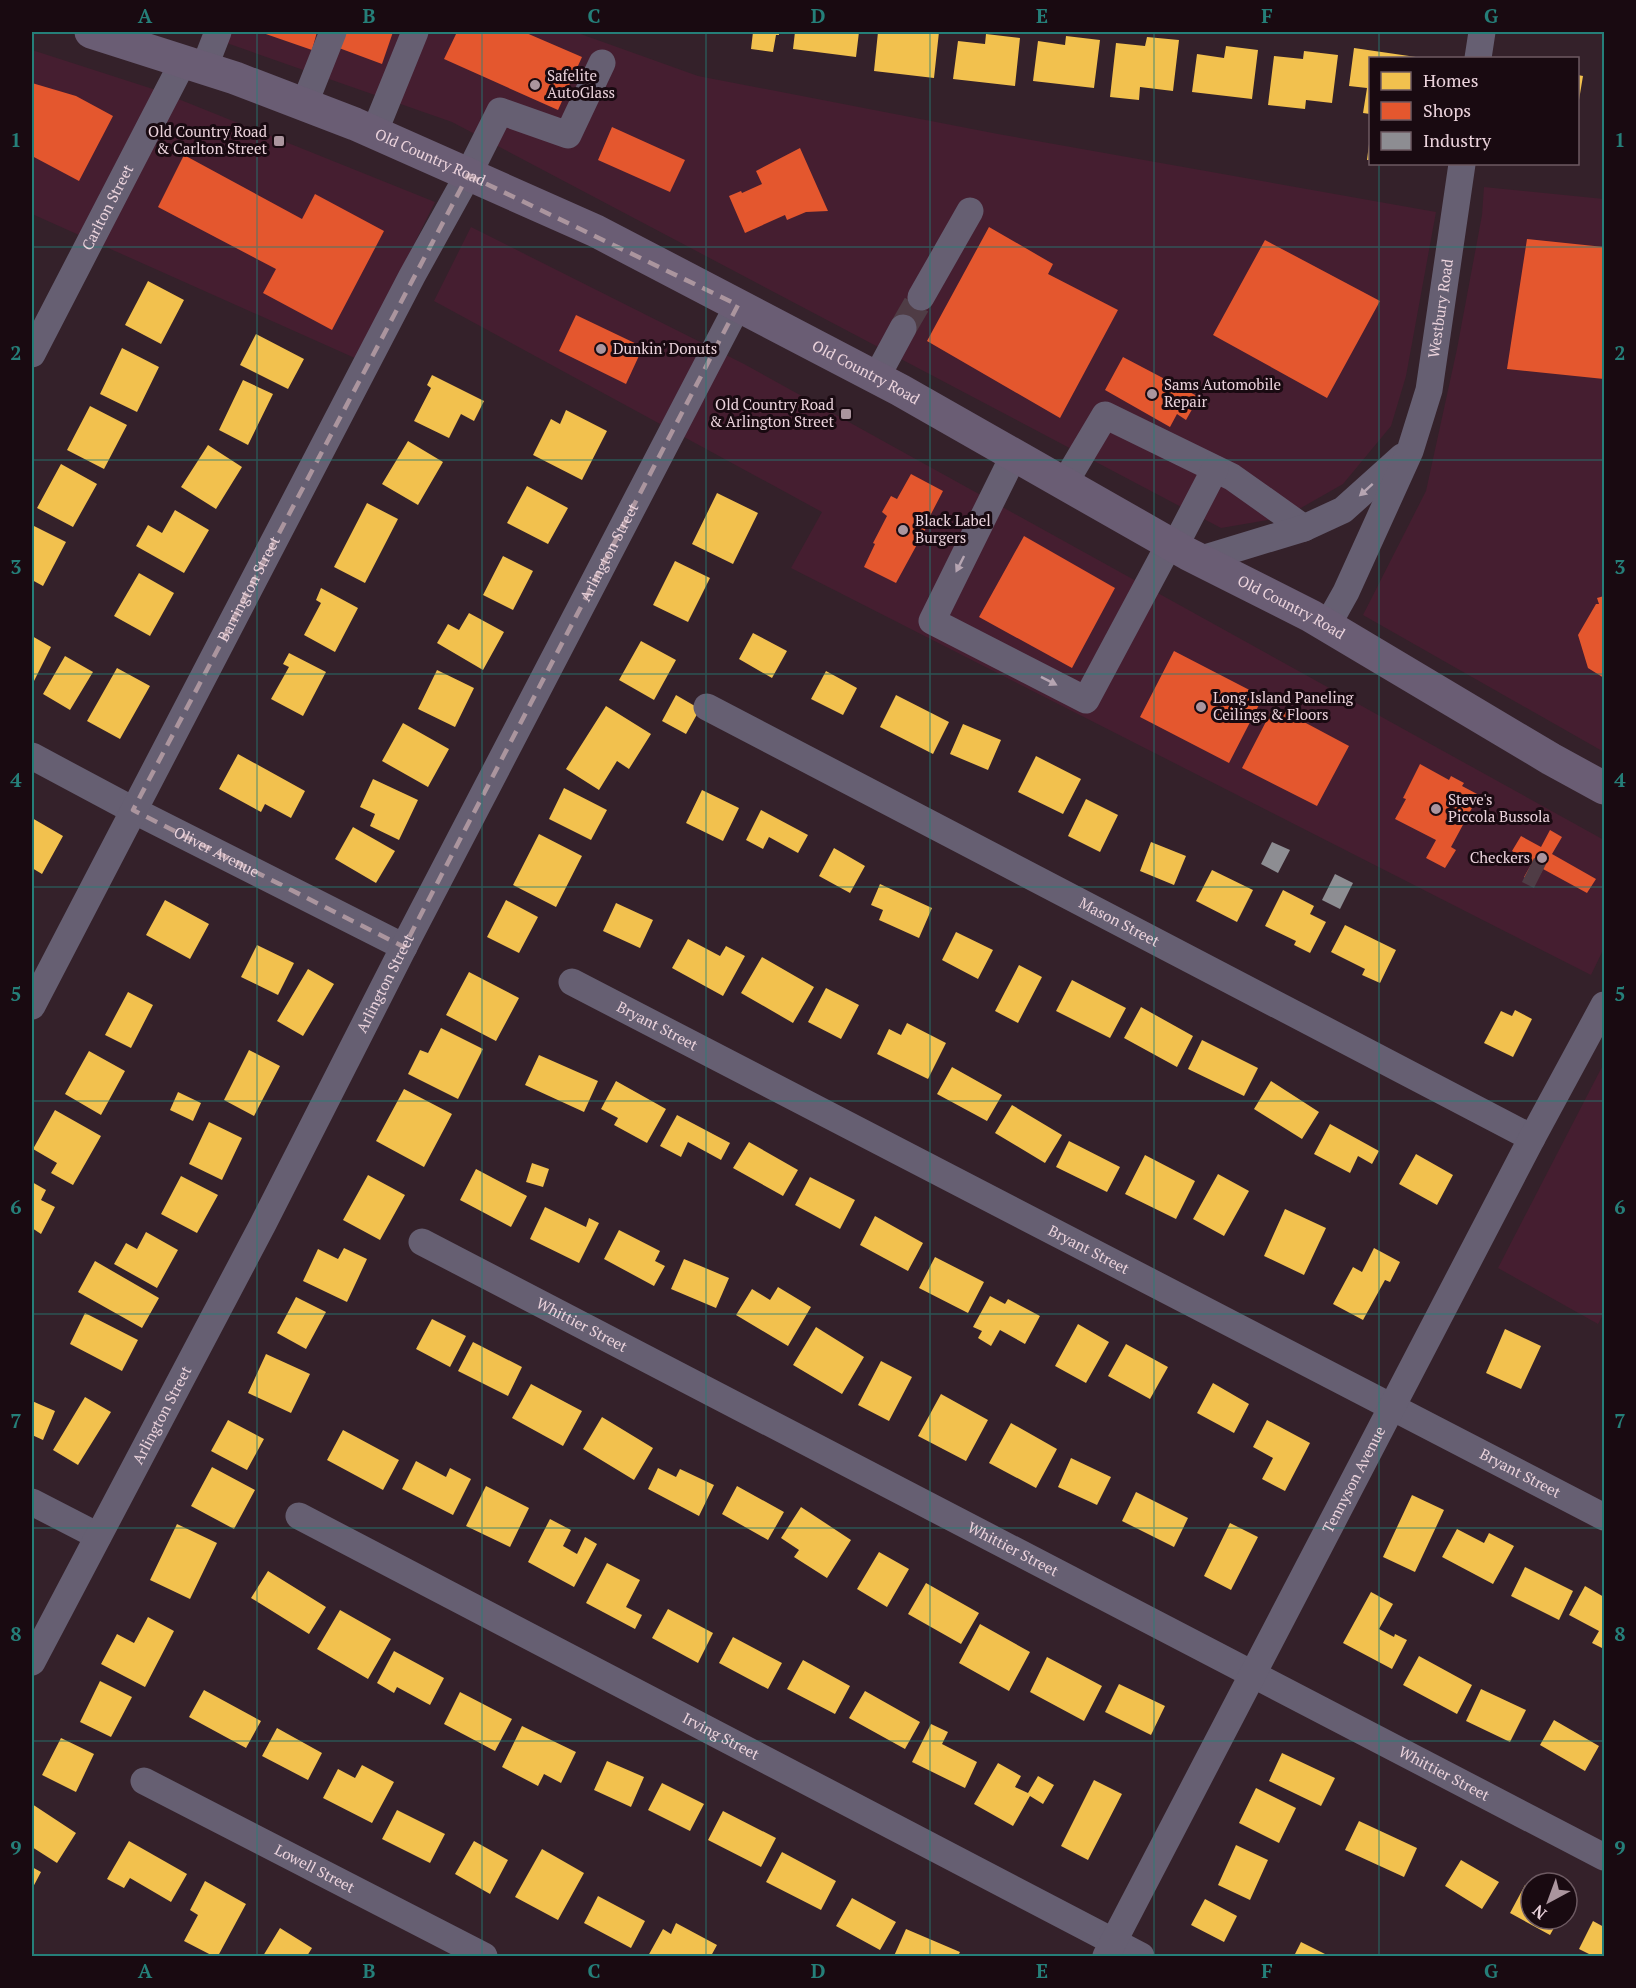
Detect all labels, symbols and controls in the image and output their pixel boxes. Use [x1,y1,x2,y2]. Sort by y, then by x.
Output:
text: A [138,2,153,29]
text: B [363,2,376,29]
text: C [587,2,601,29]
text: D [811,2,825,29]
text: E [1036,2,1048,29]
text: F [1261,2,1273,29]
text: G [1484,2,1498,29]
legend [1369,57,1579,165]
place label: Safelite AutoGlass [547,65,615,102]
text: Homes [1423,68,1478,92]
marker: Safelite AutoGlass [528,78,542,92]
text: Shops [1423,98,1471,122]
place label: Old Country Road & Carlton Street [148,121,267,158]
street label: Old Country Road [372,123,489,190]
text: 1 [10,126,22,153]
text: 1 [1614,126,1626,153]
text: Industry [1423,128,1492,152]
marker: Old Country Road & Carlton Street [272,134,286,148]
street label: Carlton Street [76,160,138,253]
street label: Westbury Road [1423,257,1457,359]
street label: Old Country Road [809,335,924,408]
place label: Dunkin' Donuts [613,338,717,358]
text: 2 [10,339,22,366]
text: 2 [1614,339,1626,366]
marker: Dunkin' Donuts [594,342,608,356]
place label: Sams Automobile Repair [1164,374,1281,411]
marker: Sams Automobile Repair [1145,387,1159,401]
place label: Old Country Road & Arlington Street [709,394,834,431]
marker: Old Country Road & Arlington Street [839,407,853,421]
one-way arrow [1359,483,1374,496]
street label: Arlington Street [575,499,643,604]
place label: Black Label Burgers [915,510,991,547]
marker: Black Label Burgers [896,523,910,537]
street label: Barrington Street [212,532,284,645]
text: 3 [10,553,22,580]
text: 3 [1614,553,1626,580]
one-way arrow [955,556,965,573]
street label: Old Country Road [1234,570,1349,643]
one-way arrow [1041,676,1058,686]
place label: Long Island Paneling Ceilings & Floors [1213,687,1355,724]
marker: Long Island Paneling Ceilings & Floors [1194,700,1208,714]
text: 4 [10,766,22,793]
text: 4 [1614,766,1626,793]
place label: Steve's Piccola Bussola [1448,789,1551,826]
marker: Steve's Piccola Bussola [1429,802,1443,816]
street label: Oliver Avenue [171,821,263,881]
place label: Checkers [1470,847,1530,867]
marker: Checkers [1535,851,1549,865]
street label: Mason Street [1076,892,1164,951]
street label: Arlington Street [351,930,418,1036]
text: 5 [10,980,22,1007]
text: 5 [1614,980,1626,1007]
street label: Bryant Street [614,996,702,1055]
text: 6 [10,1193,22,1220]
text: 6 [1614,1193,1626,1220]
street label: Bryant Street [1045,1220,1133,1278]
street label: Whittier Street [533,1292,631,1356]
street label: Arlington Street [127,1362,196,1467]
text: 7 [10,1407,22,1434]
text: 7 [1614,1407,1626,1434]
street label: Tennyson Avenue [1317,1423,1389,1536]
street label: Bryant Street [1477,1443,1565,1502]
street label: Whittier Street [964,1517,1063,1581]
text: 8 [10,1620,22,1647]
text: 8 [1614,1620,1626,1647]
street label: Irving Street [679,1707,764,1764]
street label: Whittier Street [1395,1741,1494,1805]
text: 9 [10,1834,22,1861]
text: 9 [1614,1834,1626,1861]
street label: Lowell Street [272,1839,359,1897]
north arrow [1519,1871,1579,1931]
text: N [1527,1900,1551,1925]
text: A [138,1957,153,1984]
text: B [363,1957,376,1984]
text: C [587,1957,601,1984]
text: D [811,1957,825,1984]
text: E [1036,1957,1048,1984]
text: F [1261,1957,1273,1984]
text: G [1484,1957,1498,1984]

